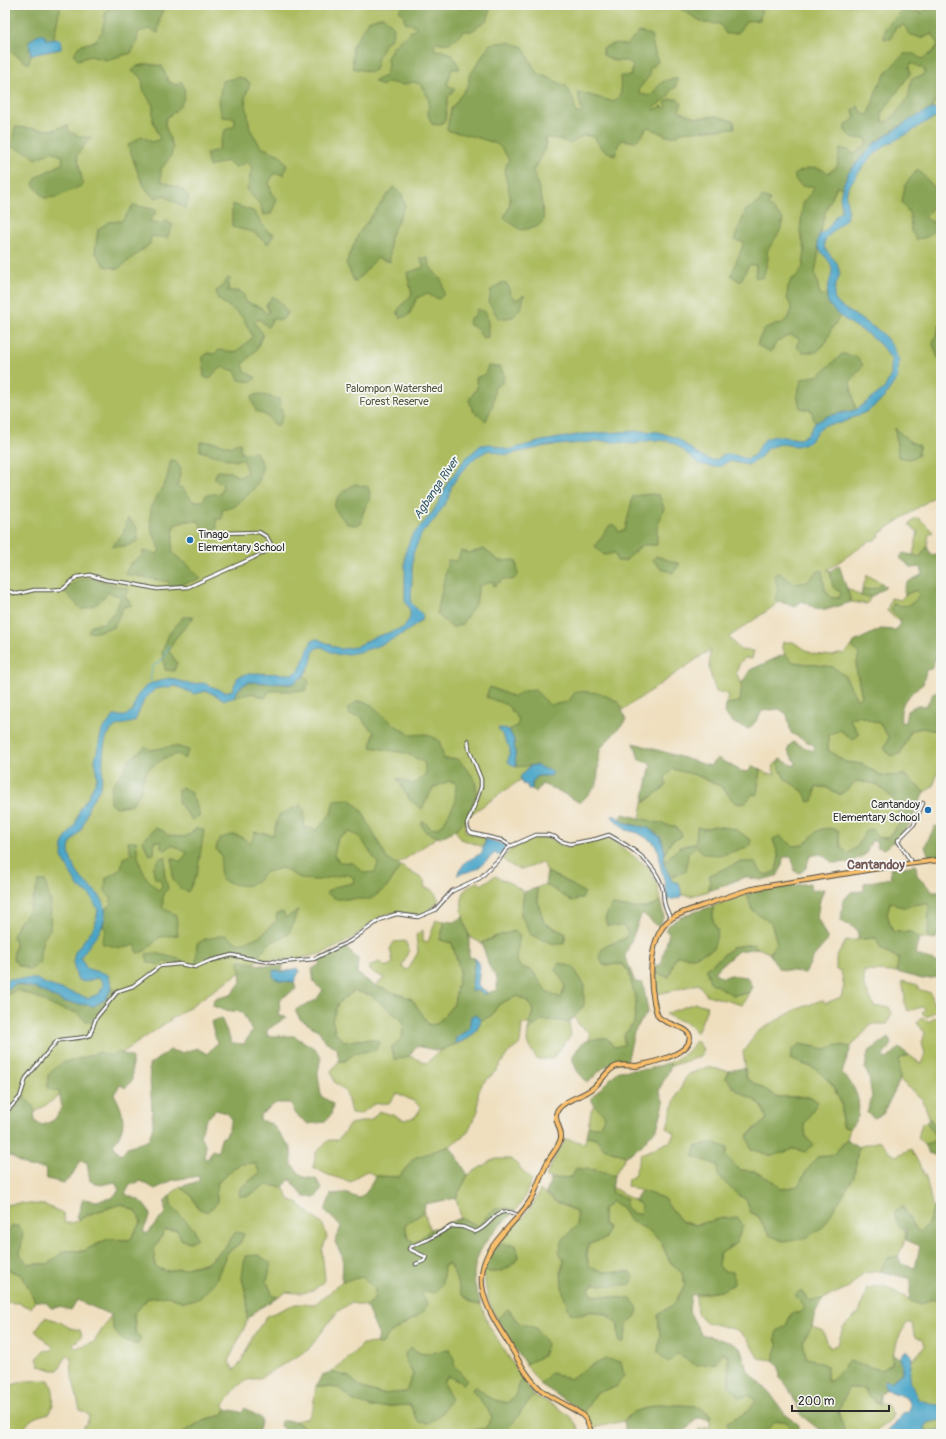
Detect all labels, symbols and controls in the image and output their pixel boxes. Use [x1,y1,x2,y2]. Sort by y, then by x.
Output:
park label: Palompon Watershed Forest Reserve [345,382,443,408]
water label: Agbanga River [410,453,463,522]
place label: Tinago Elementary School [198,528,285,554]
marker: Tinago Elementary School [185,535,195,545]
place label: Cantandoy Elementary School [833,798,920,824]
marker: Cantandoy Elementary School [923,805,933,815]
district label: Cantandoy [847,857,905,873]
scale bar [792,1387,889,1413]
text: 200 m [798,1394,835,1409]

